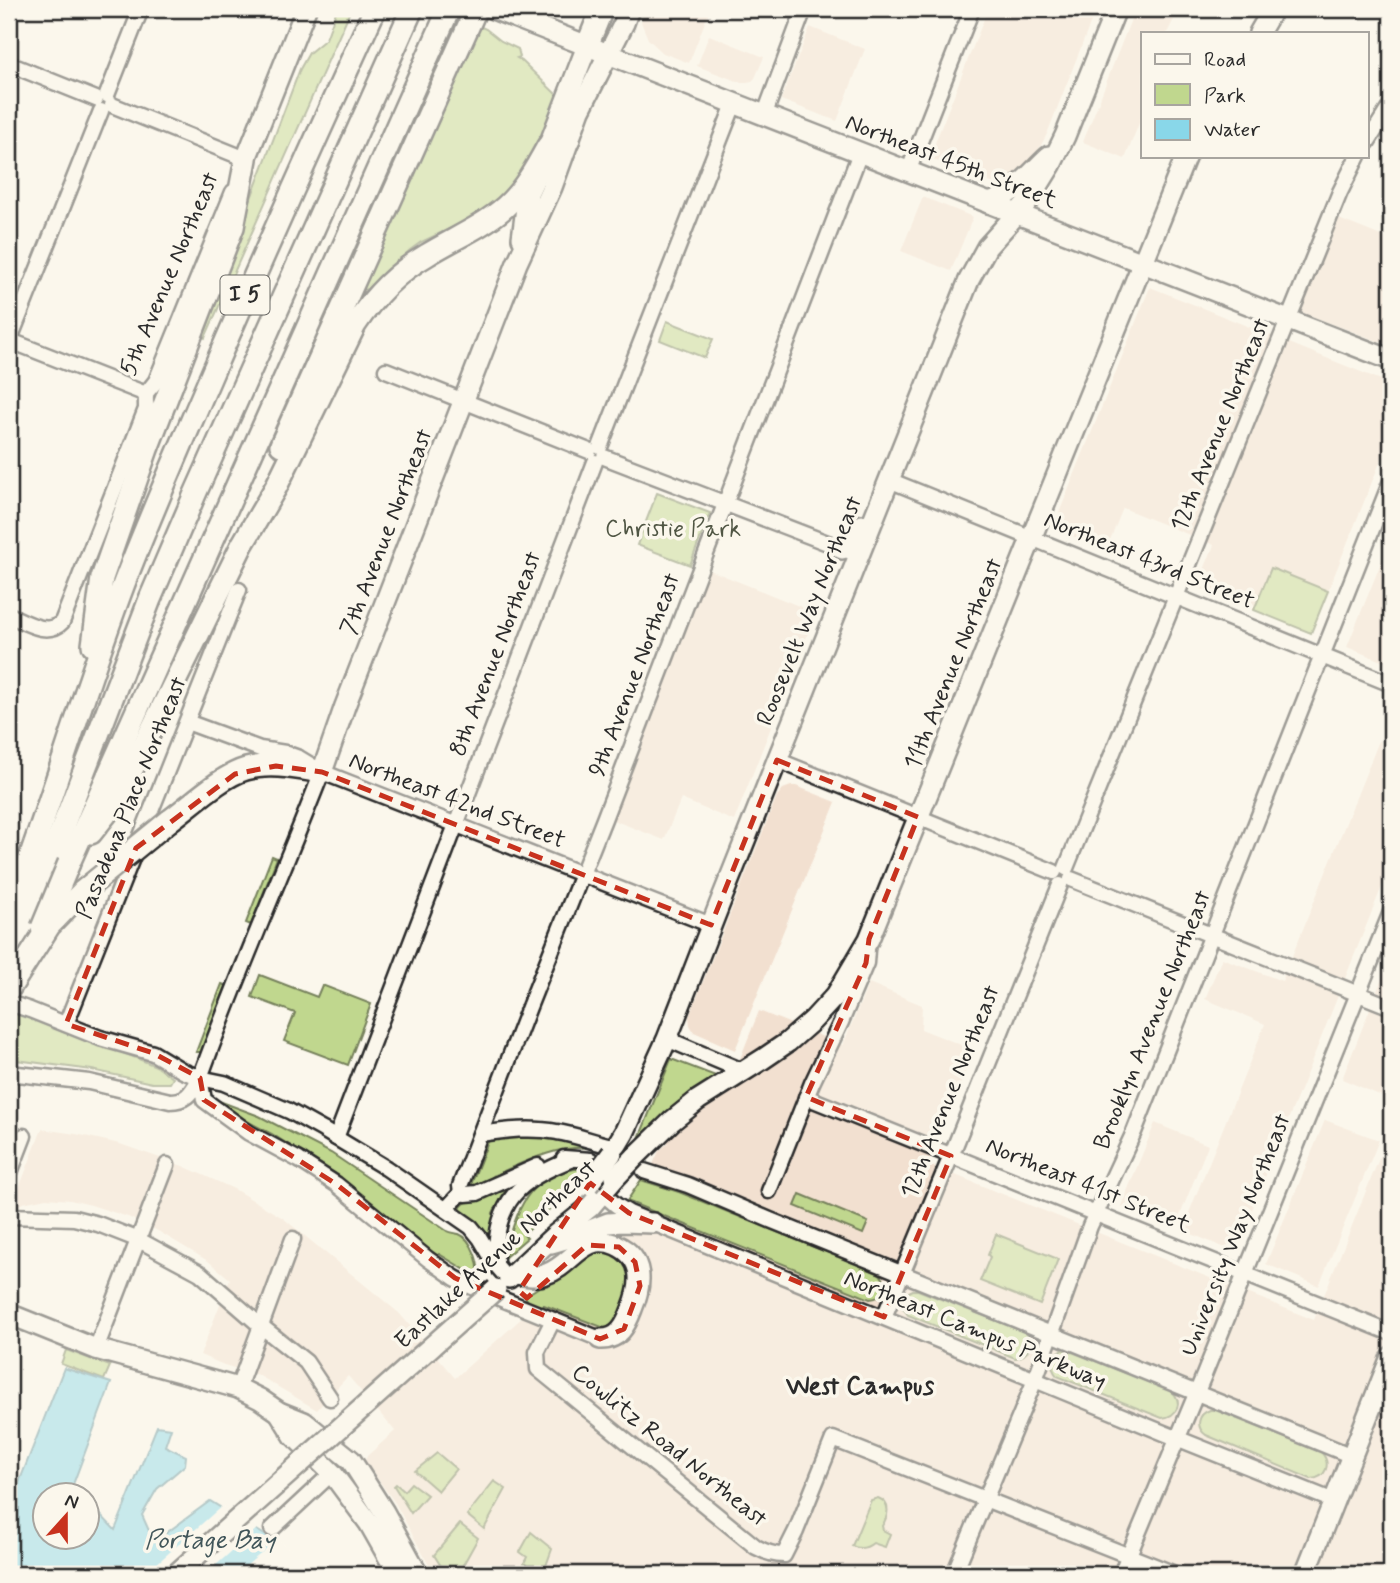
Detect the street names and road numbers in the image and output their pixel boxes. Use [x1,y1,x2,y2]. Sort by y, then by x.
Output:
street label: Northeast 45th Street [841,107,1061,217]
street label: 5th Avenue Northeast [113,167,227,380]
road number: I 5 [220,276,270,314]
street label: 12th Avenue Northeast [1164,314,1278,536]
street label: 7th Avenue Northeast [333,424,441,639]
street label: Roosevelt Way Northeast [750,491,870,730]
street label: Northeast 43rd Street [1039,505,1259,617]
street label: 8th Avenue Northeast [443,547,550,761]
street label: 11th Avenue Northeast [898,554,1011,774]
street label: 9th Avenue Northeast [582,568,688,781]
street label: Pasadena Place Northeast [69,672,195,924]
street label: Northeast 42nd Street [344,745,570,857]
street label: Brooklyn Avenue Northeast [1087,886,1219,1154]
street label: 12th Avenue Northeast [894,981,1008,1203]
street label: University Way Northeast [1173,1109,1299,1361]
street label: Northeast 41st Street [981,1131,1195,1241]
street label: Eastlake Avenue Northeast [389,1153,604,1357]
street label: Northeast Campus Parkway [839,1263,1111,1397]
street label: Cowlitz Road Northeast [565,1357,774,1535]

